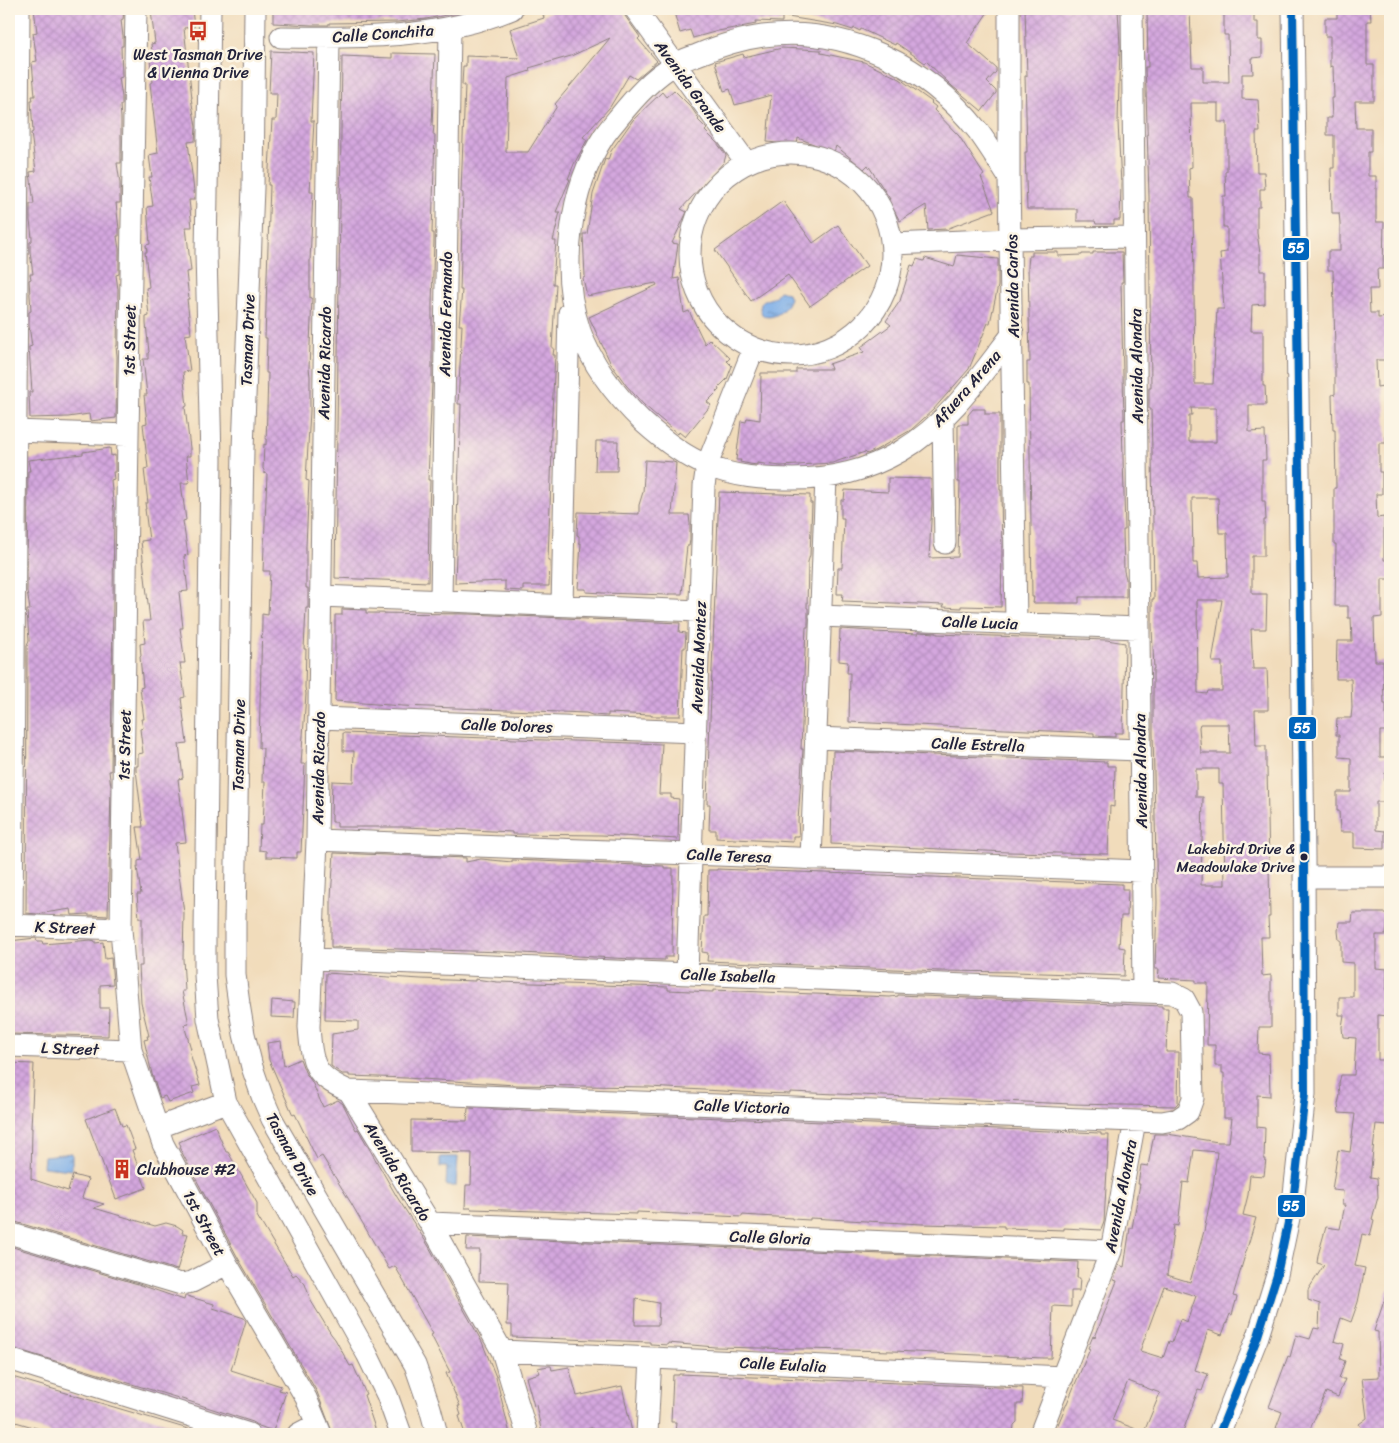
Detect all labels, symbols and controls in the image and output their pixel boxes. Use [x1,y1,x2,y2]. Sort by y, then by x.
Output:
street label: Calle Conchita [331,15,436,51]
bus stop icon: West Tasman Drive & Vienna Drive [187,20,209,42]
street label: Avenida Grande [646,33,735,139]
place label: West Tasman Drive & Vienna Drive [133,40,263,87]
street label: Avenida Carlos [997,233,1028,339]
text: 55 [1287,236,1305,261]
line badge: 55 [1282,237,1310,261]
street label: Avenida Fernando [430,251,461,378]
street label: Tasman Drive [231,293,264,387]
street label: 1st Street [114,304,145,376]
street label: Avenida Ricardo [309,306,340,421]
street label: Avenida Alondra [1121,307,1152,425]
street label: Afuera Arena [924,342,1009,434]
street label: Avenida Montez [682,600,715,715]
street label: Calle Lucia [942,607,1019,638]
street label: Tasman Drive [223,699,254,791]
street label: 1st Street [109,709,140,781]
street label: Calle Dolores [461,709,554,742]
street label: Avenida Ricardo [303,711,334,826]
street label: Avenida Alondra [1125,712,1156,830]
line badge: 55 [1288,716,1317,740]
text: 55 [1293,716,1311,741]
street label: Calle Estrella [931,728,1025,761]
place label: Lakebird Drive & Meadowlake Drive [1176,836,1295,880]
street label: Calle Teresa [686,840,773,871]
marker: Lakebird Drive & Meadowlake Drive [1299,852,1309,862]
street label: K Street [34,912,96,943]
street label: Calle Isabella [680,959,777,992]
street label: L Street [40,1033,100,1064]
street label: Calle Victoria [694,1090,790,1123]
street label: Tasman Drive [258,1107,328,1202]
street label: Avenida Ricardo [356,1115,439,1227]
street label: Avenida Alondra [1095,1136,1146,1256]
place label: Clubhouse #2 [137,1155,236,1184]
building icon: Clubhouse #2 [111,1158,133,1180]
street label: 1st Street [175,1185,234,1262]
line badge: 55 [1277,1194,1306,1218]
text: 55 [1282,1194,1300,1219]
street label: Calle Gloria [729,1222,812,1253]
street label: Calle Eulalia [739,1348,827,1381]

